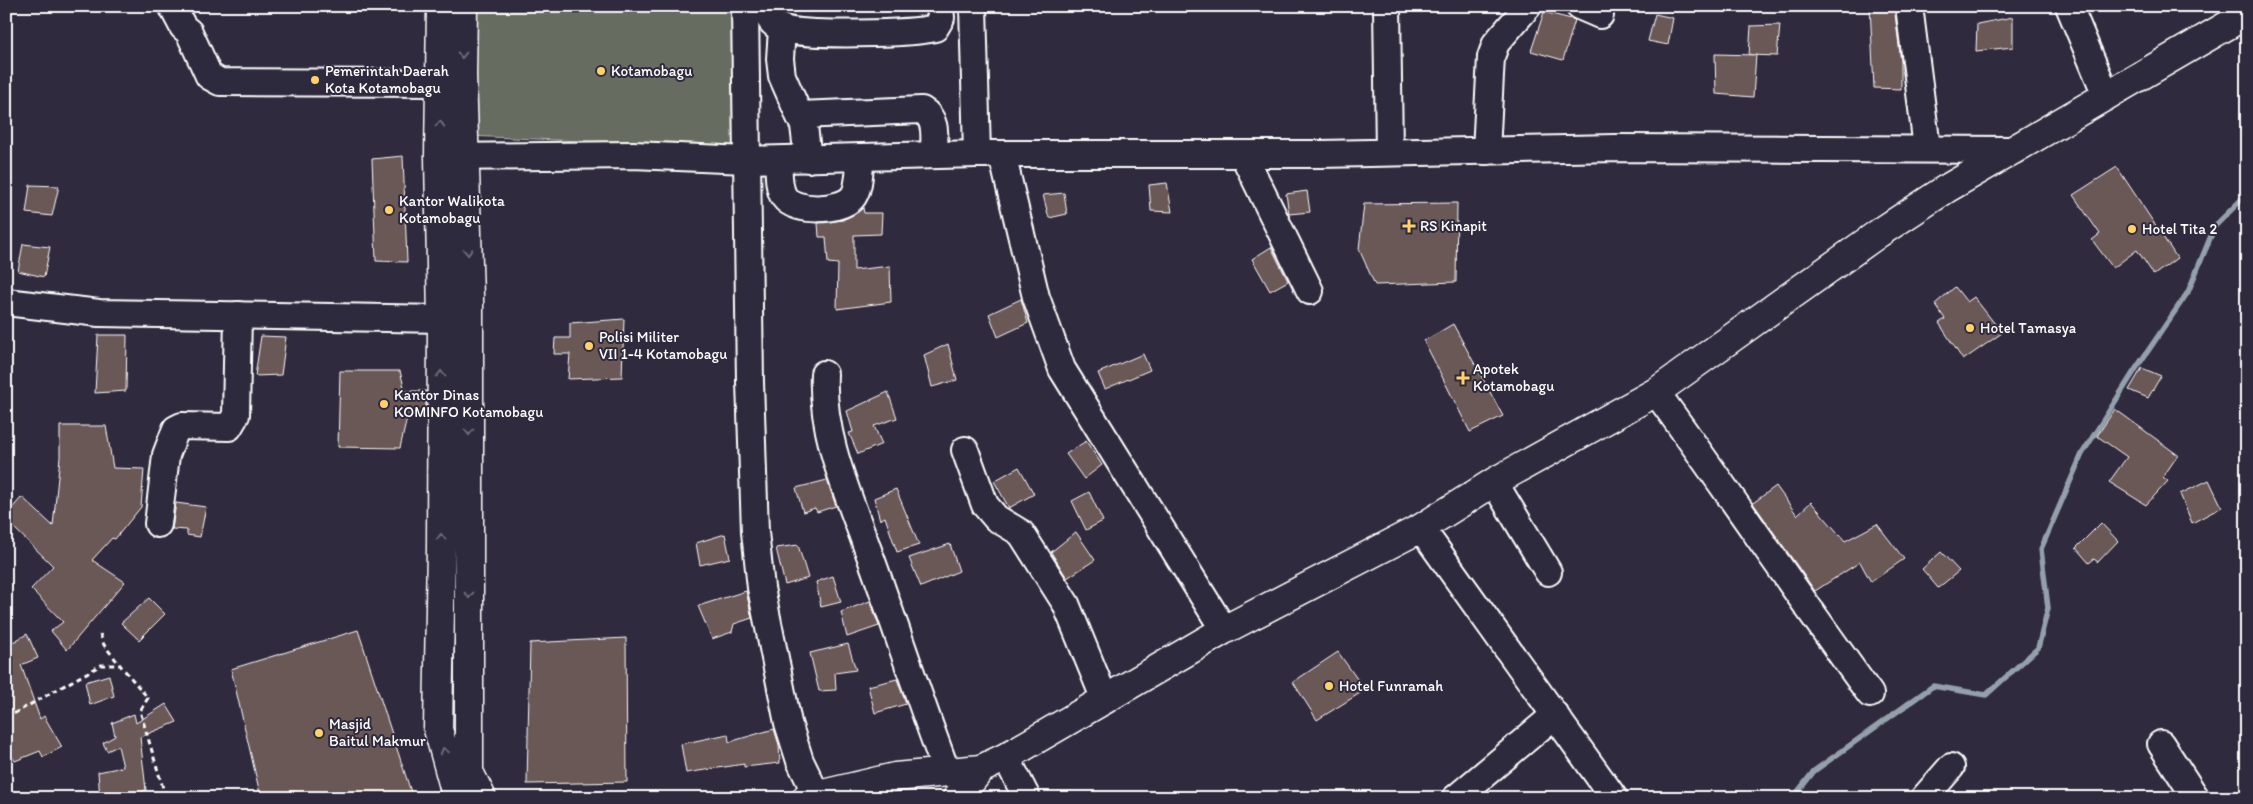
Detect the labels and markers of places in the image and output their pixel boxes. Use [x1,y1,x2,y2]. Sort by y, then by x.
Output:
place label: Pemerintah Daerah Kota Kotamobagu [325,62,449,97]
place label: Kotamobagu [611,62,692,80]
marker: Kotamobagu [595,65,607,77]
marker: Pemerintah Daerah Kota Kotamobagu [309,74,321,86]
place label: Kantor Walikota Kotamobagu [399,192,505,227]
marker: Kantor Walikota Kotamobagu [383,204,395,216]
place label: RS Kinapit [1420,217,1487,235]
marker: RS Kinapit [1402,219,1416,233]
place label: Hotel Tita 2 [2142,220,2217,238]
marker: Hotel Tita 2 [2126,223,2138,235]
place label: Hotel Tamasya [1980,319,2077,337]
marker: Hotel Tamasya [1964,322,1976,334]
place label: Polisi Militer VII 1-4 Kotamobagu [599,328,727,363]
marker: Polisi Militer VII 1-4 Kotamobagu [583,340,595,352]
place label: Apotek Kotamobagu [1473,360,1554,395]
marker: Apotek Kotamobagu [1457,372,1469,384]
place label: Kantor Dinas KOMINFO Kotamobagu [394,386,544,421]
marker: Kantor Dinas KOMINFO Kotamobagu [378,398,390,410]
place label: Hotel Funramah [1339,677,1443,695]
marker: Hotel Funramah [1323,680,1335,692]
place label: Masjid Baitul Makmur [329,715,426,750]
marker: Masjid Baitul Makmur [313,727,325,739]

